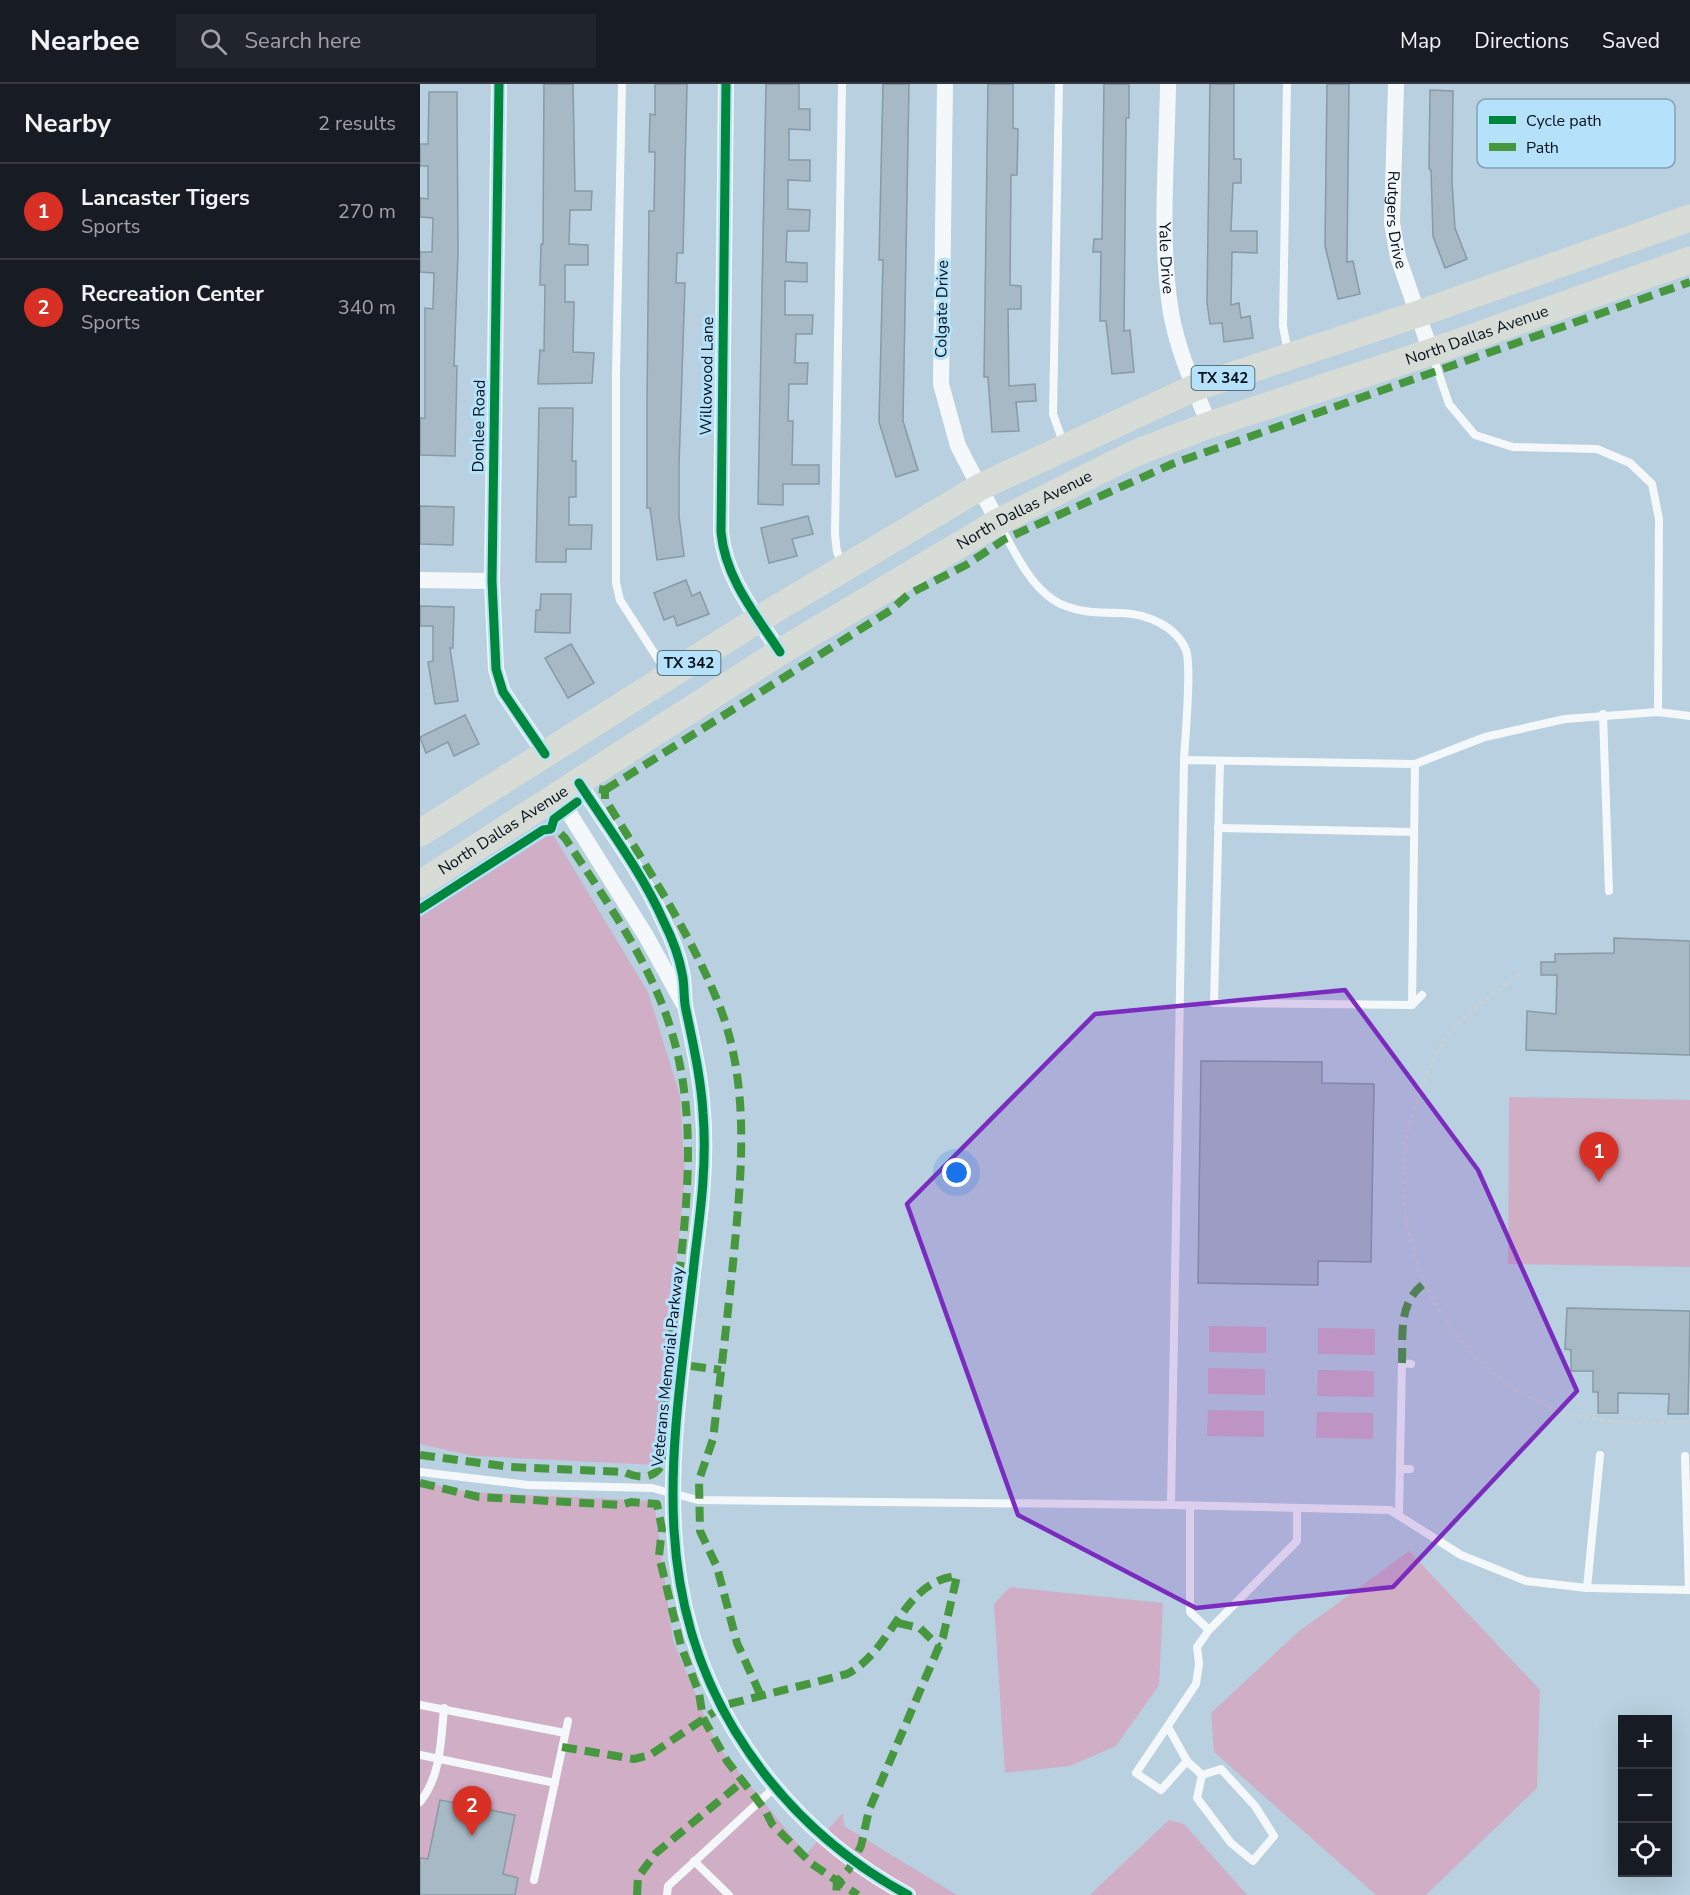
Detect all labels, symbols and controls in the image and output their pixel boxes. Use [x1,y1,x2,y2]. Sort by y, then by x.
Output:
search box [176,14,596,68]
text: Nearbee [30,22,140,60]
icon: search [197,25,230,58]
text: Search here [245,26,361,56]
text: Map [1400,27,1441,55]
text: Directions [1474,27,1569,55]
text: Saved [1602,27,1660,55]
legend [1477,99,1675,168]
text: Nearby [24,106,111,141]
text: 2 results [318,110,396,137]
text: Cycle path [1526,110,1602,132]
text: Path [1526,137,1559,159]
street label: Rutgers Drive [1381,170,1412,272]
text: Lancaster Tigers [81,183,250,213]
text: 1 [38,198,50,225]
text: 270 m [338,198,396,225]
text: Sports [81,213,140,240]
street label: Yale Drive [1153,221,1179,295]
street label: Colgate Drive [930,260,954,358]
text: Recreation Center [81,279,264,309]
text: 2 [38,294,50,321]
text: 340 m [338,294,396,321]
street label: North Dallas Avenue [1402,300,1551,371]
text: Sports [81,309,140,336]
street label: Willowood Lane [695,316,719,436]
road number: TX 342 [1192,366,1254,390]
street label: Donlee Road [467,379,491,473]
street label: North Dallas Avenue [953,465,1096,555]
road number: TX 342 [658,651,720,675]
street label: North Dallas Avenue [434,780,572,880]
pin: 1 [1580,1132,1618,1182]
your location [942,1158,971,1187]
street label: Veterans Memorial Parkway [646,1265,690,1469]
map controls [1618,1715,1672,1877]
button: + [1618,1715,1672,1769]
button: − [1618,1769,1672,1823]
pin: 2 [452,1786,492,1836]
button: locate [1618,1823,1672,1877]

